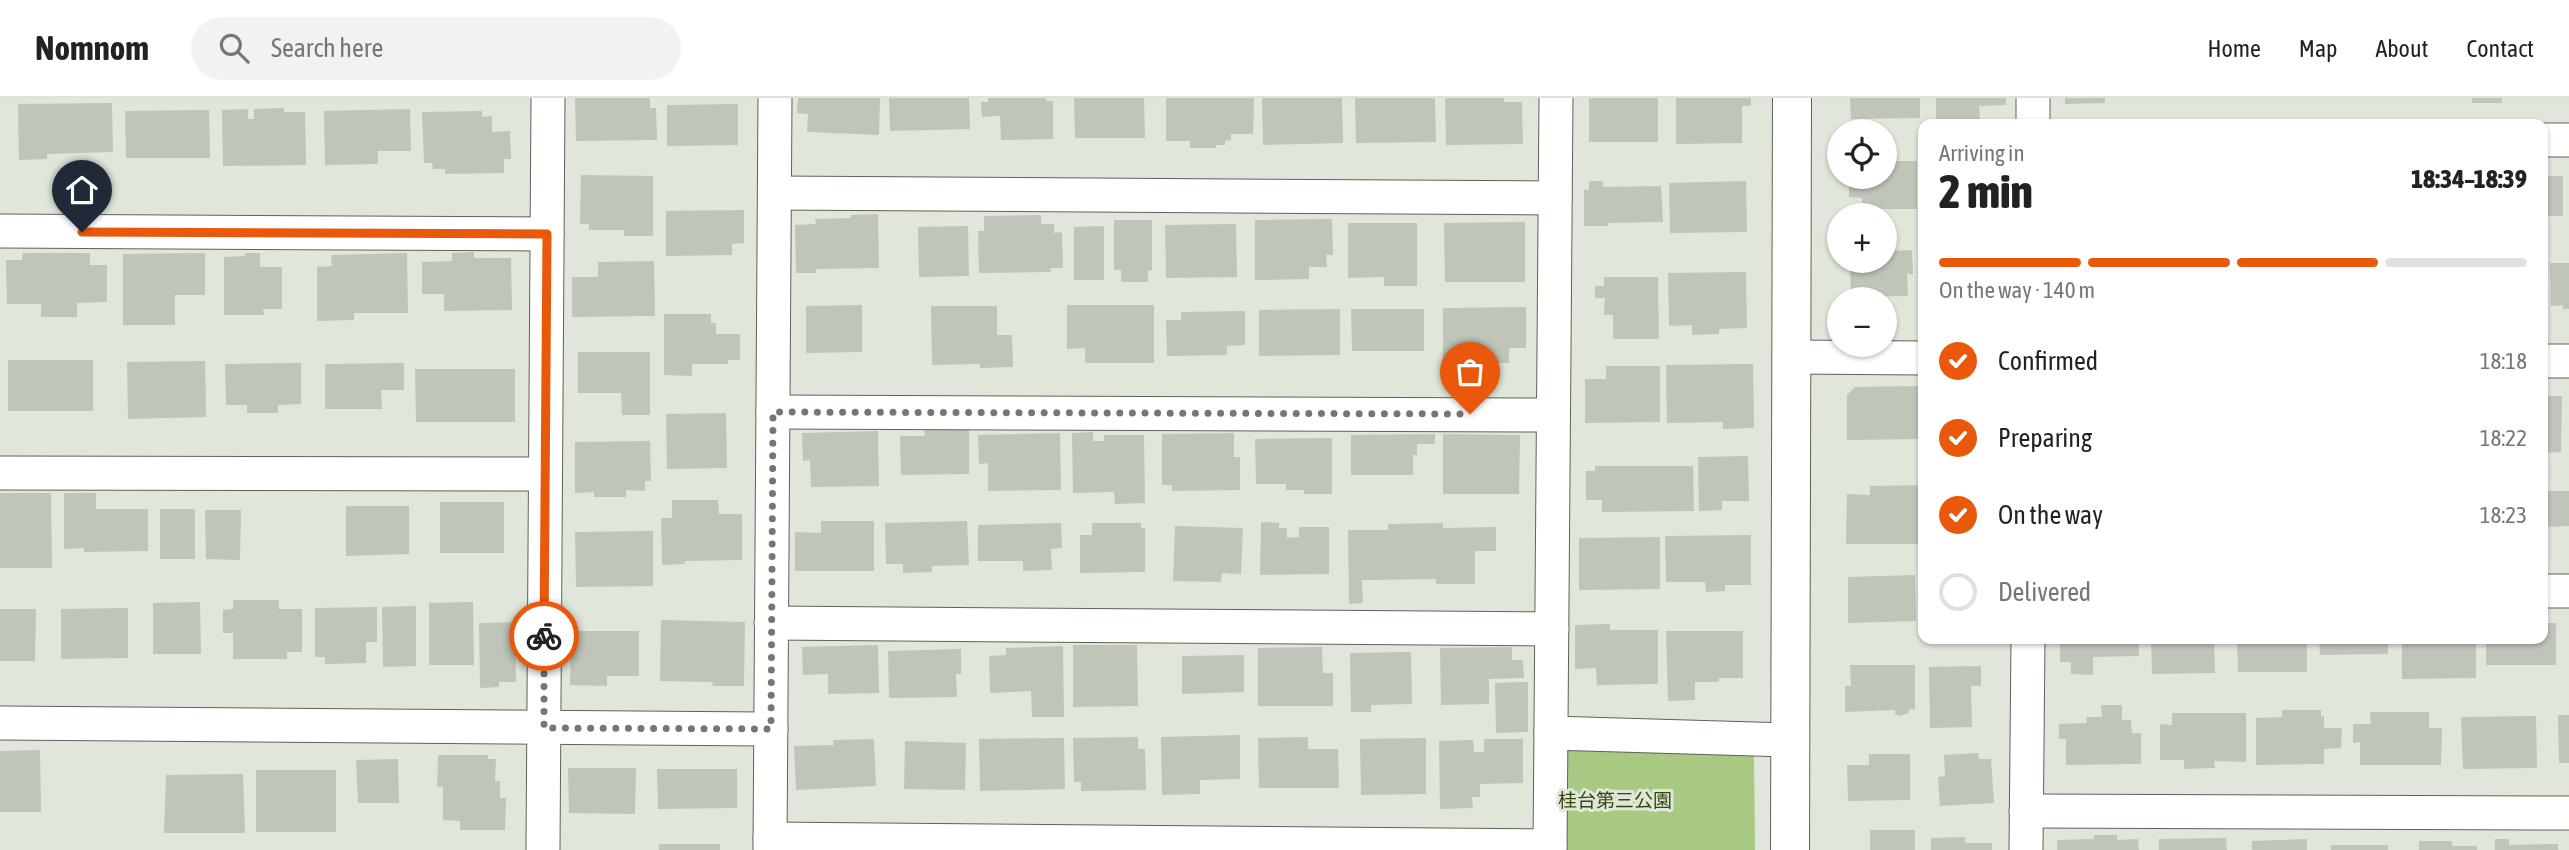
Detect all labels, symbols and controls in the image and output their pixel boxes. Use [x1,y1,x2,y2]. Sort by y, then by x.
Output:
search box [191,17,681,80]
text: Nomnom [35,29,149,67]
icon: search [215,29,253,67]
text: Search here [271,33,383,63]
text: Home [2207,35,2261,62]
text: Map [2299,35,2337,62]
text: About [2375,35,2428,62]
text: Contact [2466,35,2534,62]
map controls [1827,119,1897,357]
button: locate [1827,119,1897,189]
text: Arriving in [1939,140,2025,166]
pin [52,160,112,232]
text: 18:34–18:39 [2411,164,2527,194]
text: 2 min [1939,165,2033,218]
icon: home [63,171,101,209]
button: + [1827,203,1897,273]
text: On the way · 140 m [1939,277,2095,303]
button: − [1827,287,1897,357]
pin [1440,342,1500,414]
icon: check [1939,342,1977,380]
text: Confirmed [1998,346,2098,376]
text: 18:18 [2480,348,2527,374]
icon: bag [1451,353,1489,391]
icon: check [1939,419,1977,457]
text: Preparing [1998,423,2092,453]
text: 18:22 [2480,425,2527,451]
icon: check [1939,496,1977,534]
text: On the way [1998,500,2103,530]
text: 18:23 [2480,502,2527,528]
text: Delivered [1998,577,2091,607]
courier [509,601,579,671]
icon: bike [525,617,563,655]
park label: 桂台第三公園 [1558,789,1672,811]

